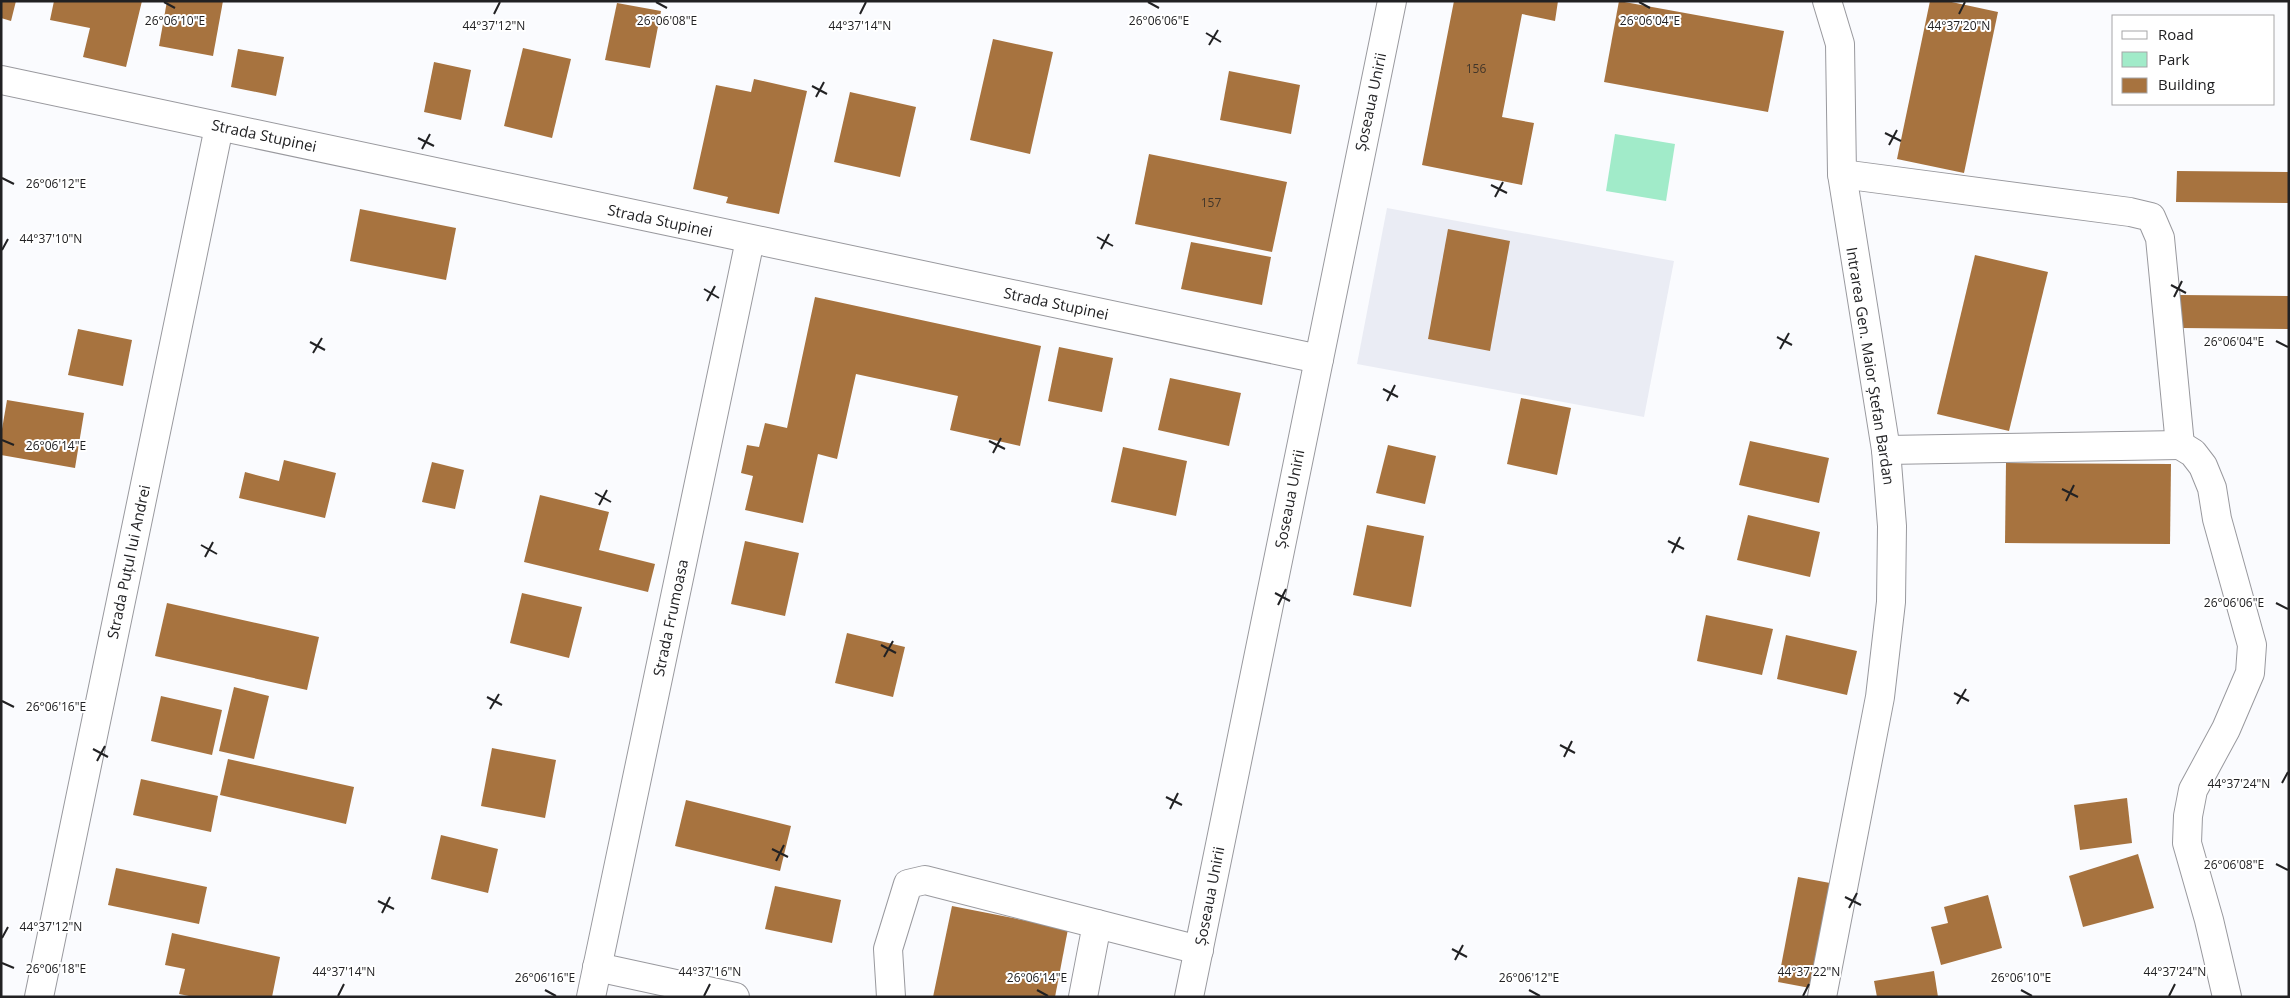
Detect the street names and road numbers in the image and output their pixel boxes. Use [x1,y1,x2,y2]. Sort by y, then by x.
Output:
street label: Șoseaua Unirii [1350,51,1390,153]
street label: Strada Stupinei [210,114,318,156]
street label: Strada Stupinei [606,199,714,241]
street label: Intrarea Gen. Maior Ștefan Bardan [1842,246,1900,486]
street label: Strada Stupinei [1002,282,1110,324]
street label: Șoseaua Unirii [1270,448,1308,550]
street label: Strada Puțul lui Andrei [102,483,154,641]
street label: Strada Frumoasa [648,557,692,678]
street label: Șoseaua Unirii [1190,845,1228,947]

